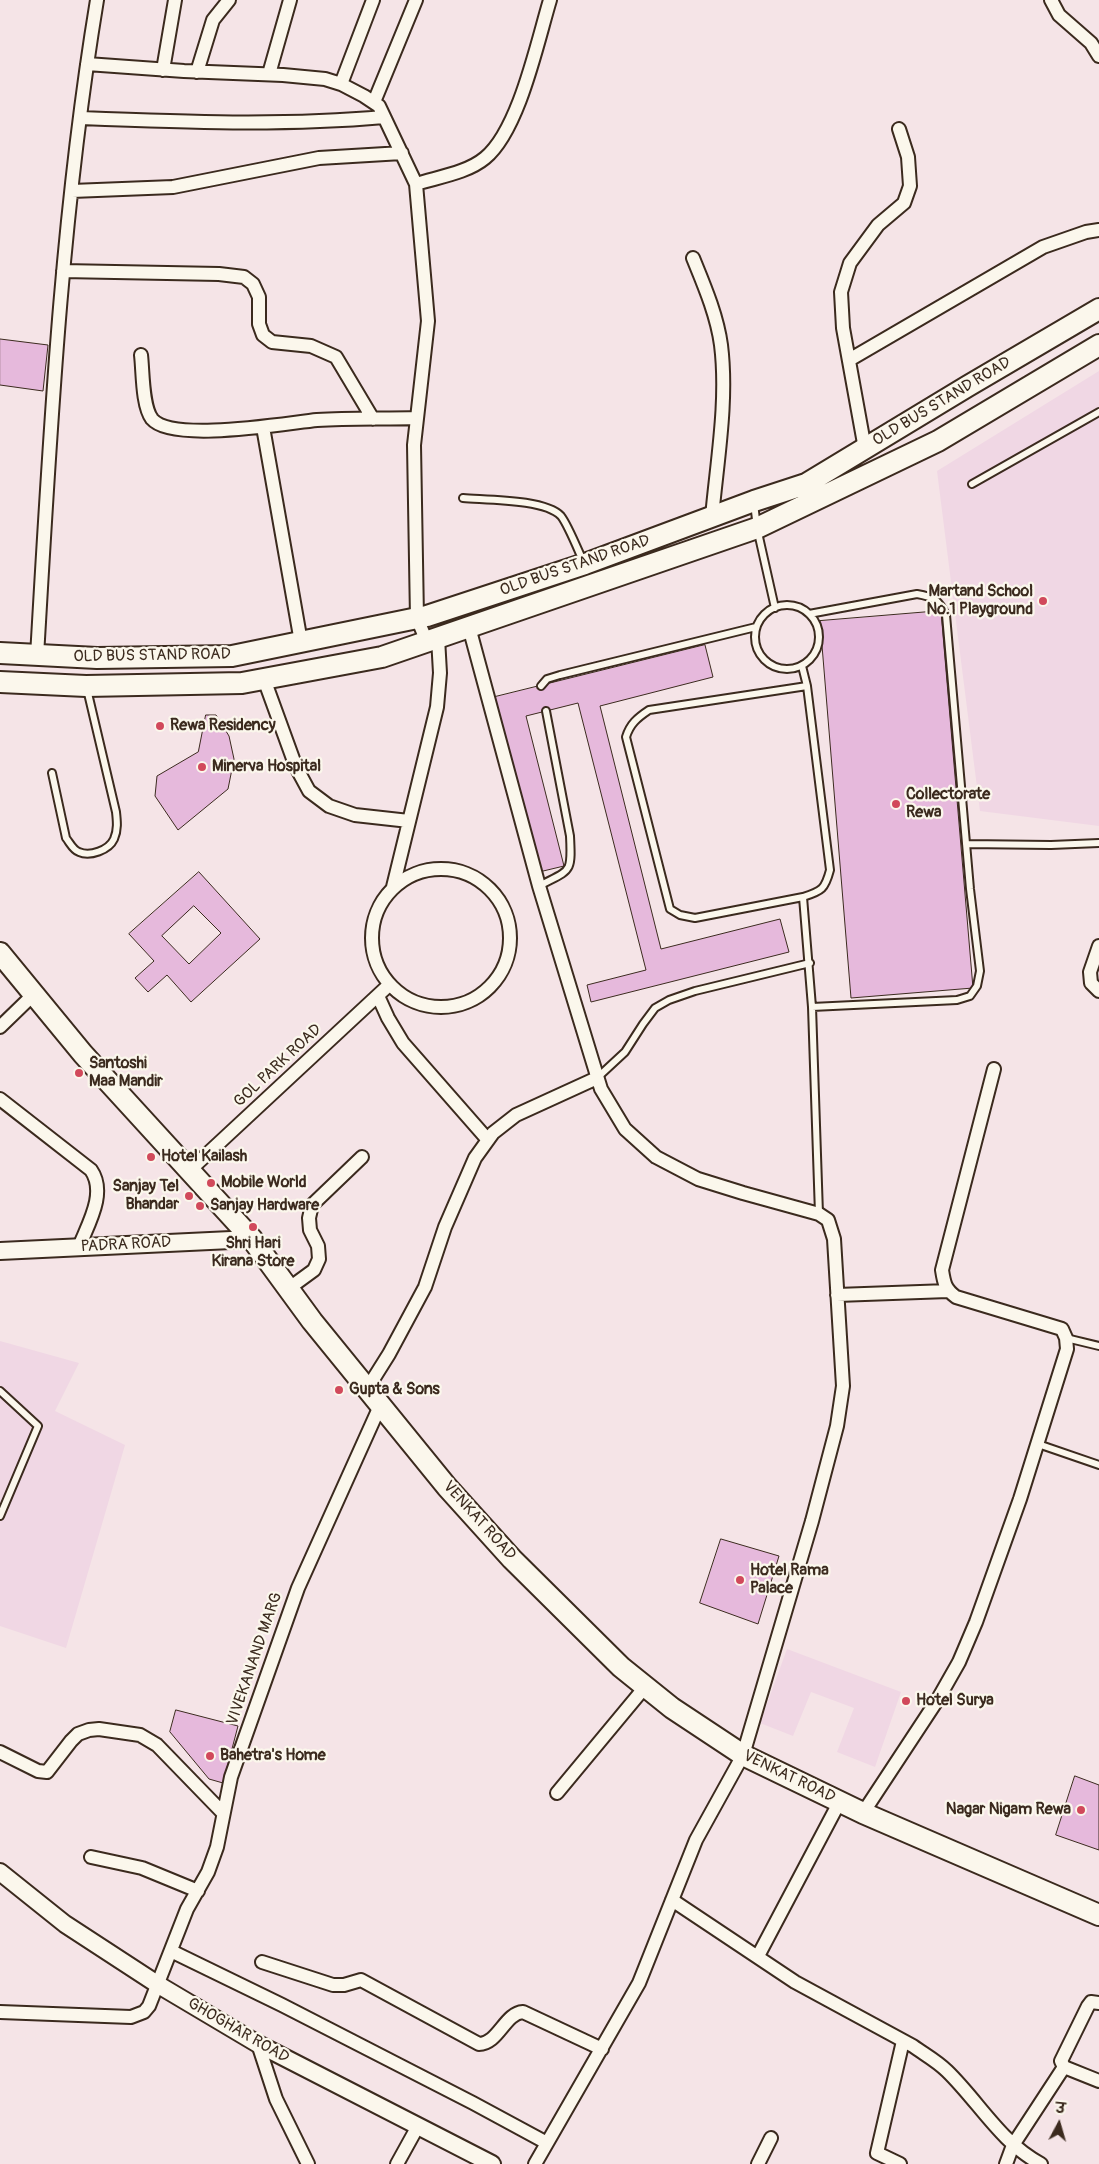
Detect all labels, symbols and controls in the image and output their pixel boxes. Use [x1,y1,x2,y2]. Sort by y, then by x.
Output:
street label: OLD BUS STAND ROAD [870,353,1014,451]
street label: OLD BUS STAND ROAD [497,531,653,601]
place label: Martand School No.1 Playground [926,582,1033,620]
marker: Martand School No.1 Playground [1037,595,1049,607]
street label: OLD BUS STAND ROAD [73,645,231,667]
place label: Rewa Residency [170,716,276,736]
marker: Rewa Residency [154,720,166,732]
place label: Minerva Hospital [212,757,321,777]
marker: Minerva Hospital [196,761,208,773]
place label: Collectorate Rewa [906,785,990,823]
marker: Collectorate Rewa [890,798,902,810]
street label: GOL PARK ROAD [230,1020,326,1112]
place label: Santoshi Maa Mandir [89,1054,163,1092]
marker: Santoshi Maa Mandir [73,1067,85,1079]
place label: Hotel Kailash [161,1147,247,1167]
marker: Hotel Kailash [145,1151,157,1163]
place label: Mobile World [221,1173,307,1193]
place label: Sanjay Tel Bhandar [113,1177,179,1215]
marker: Mobile World [205,1177,217,1189]
marker: Sanjay Tel Bhandar [183,1190,195,1202]
place label: Sanjay Hardware [210,1196,319,1216]
marker: Sanjay Hardware [194,1200,206,1212]
marker: Shri Hari Kirana Store [247,1221,259,1233]
street label: PADRA ROAD [80,1233,172,1257]
place label: Shri Hari Kirana Store [212,1234,294,1272]
place label: Gupta & Sons [349,1380,440,1400]
marker: Gupta & Sons [333,1384,345,1396]
street label: VENKAT ROAD [438,1477,520,1565]
place label: Hotel Rama Palace [750,1561,829,1599]
marker: Hotel Rama Palace [734,1574,746,1586]
street label: VIVEKANAND MARG [223,1590,287,1728]
place label: Hotel Surya [916,1691,994,1711]
marker: Hotel Surya [900,1695,912,1707]
place label: Bahetra's Home [220,1746,326,1766]
street label: VENKAT ROAD [740,1746,838,1808]
marker: Bahetra's Home [204,1750,216,1762]
place label: Nagar Nigam Rewa [946,1800,1071,1820]
marker: Nagar Nigam Rewa [1075,1804,1087,1816]
street label: GHOGHAR ROAD [184,1994,292,2068]
north arrow [1034,2099,1084,2149]
text: उ [1055,2100,1066,2118]

